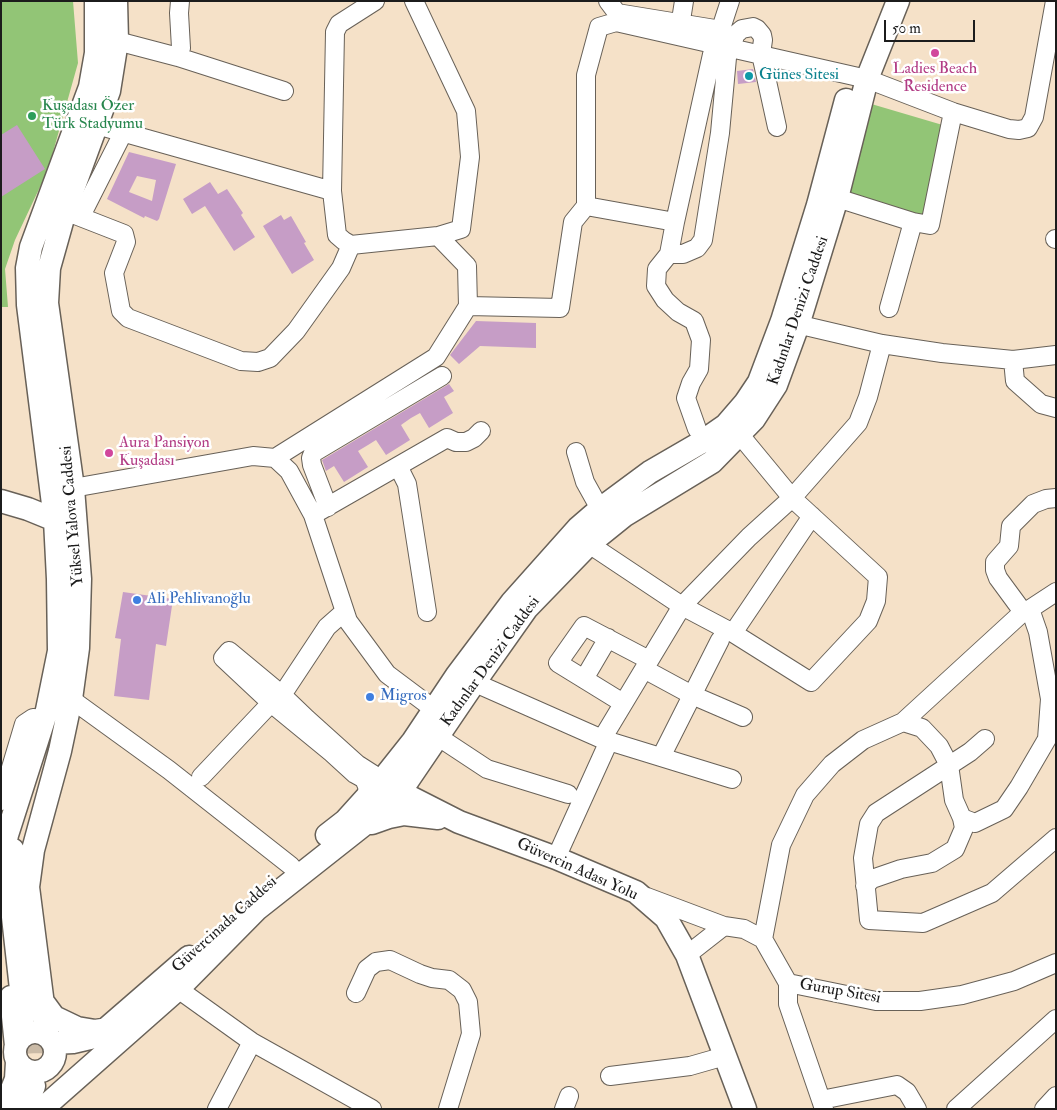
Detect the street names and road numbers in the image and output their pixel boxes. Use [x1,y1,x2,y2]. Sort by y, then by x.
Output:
street label: Kadınlar Denizi Caddesi [765,234,833,388]
street label: Yüksel Yalova Caddesi [57,445,89,587]
street label: Kadınlar Denizi Caddesi [437,593,545,731]
street label: Güvercin Adası Yolu [513,835,641,905]
street label: Güvercinada Caddesi [168,873,282,977]
street label: Gurup Sitesi [798,975,882,1009]

